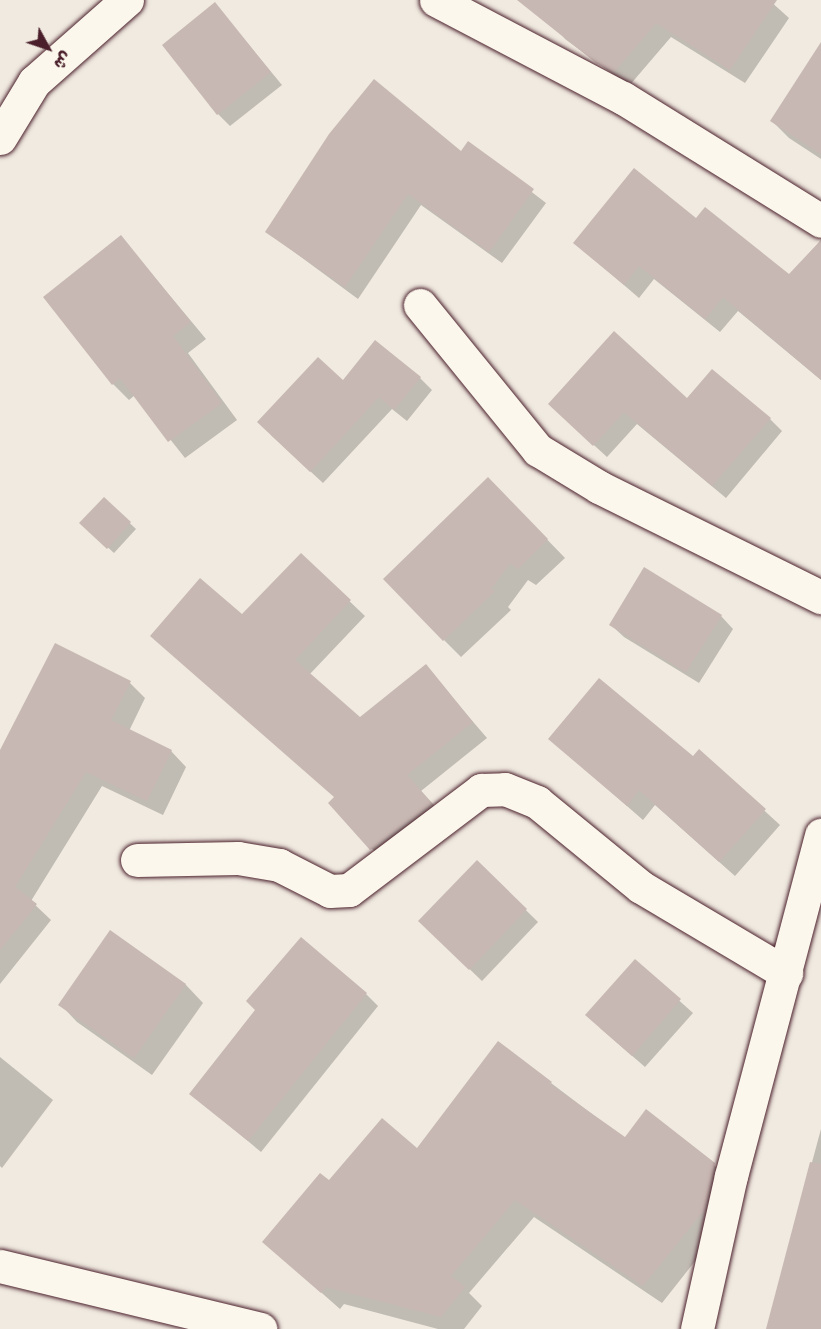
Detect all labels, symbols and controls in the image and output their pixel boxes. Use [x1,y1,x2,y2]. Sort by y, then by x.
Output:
north arrow [18,18,78,78]
text: ش [47,45,77,74]

